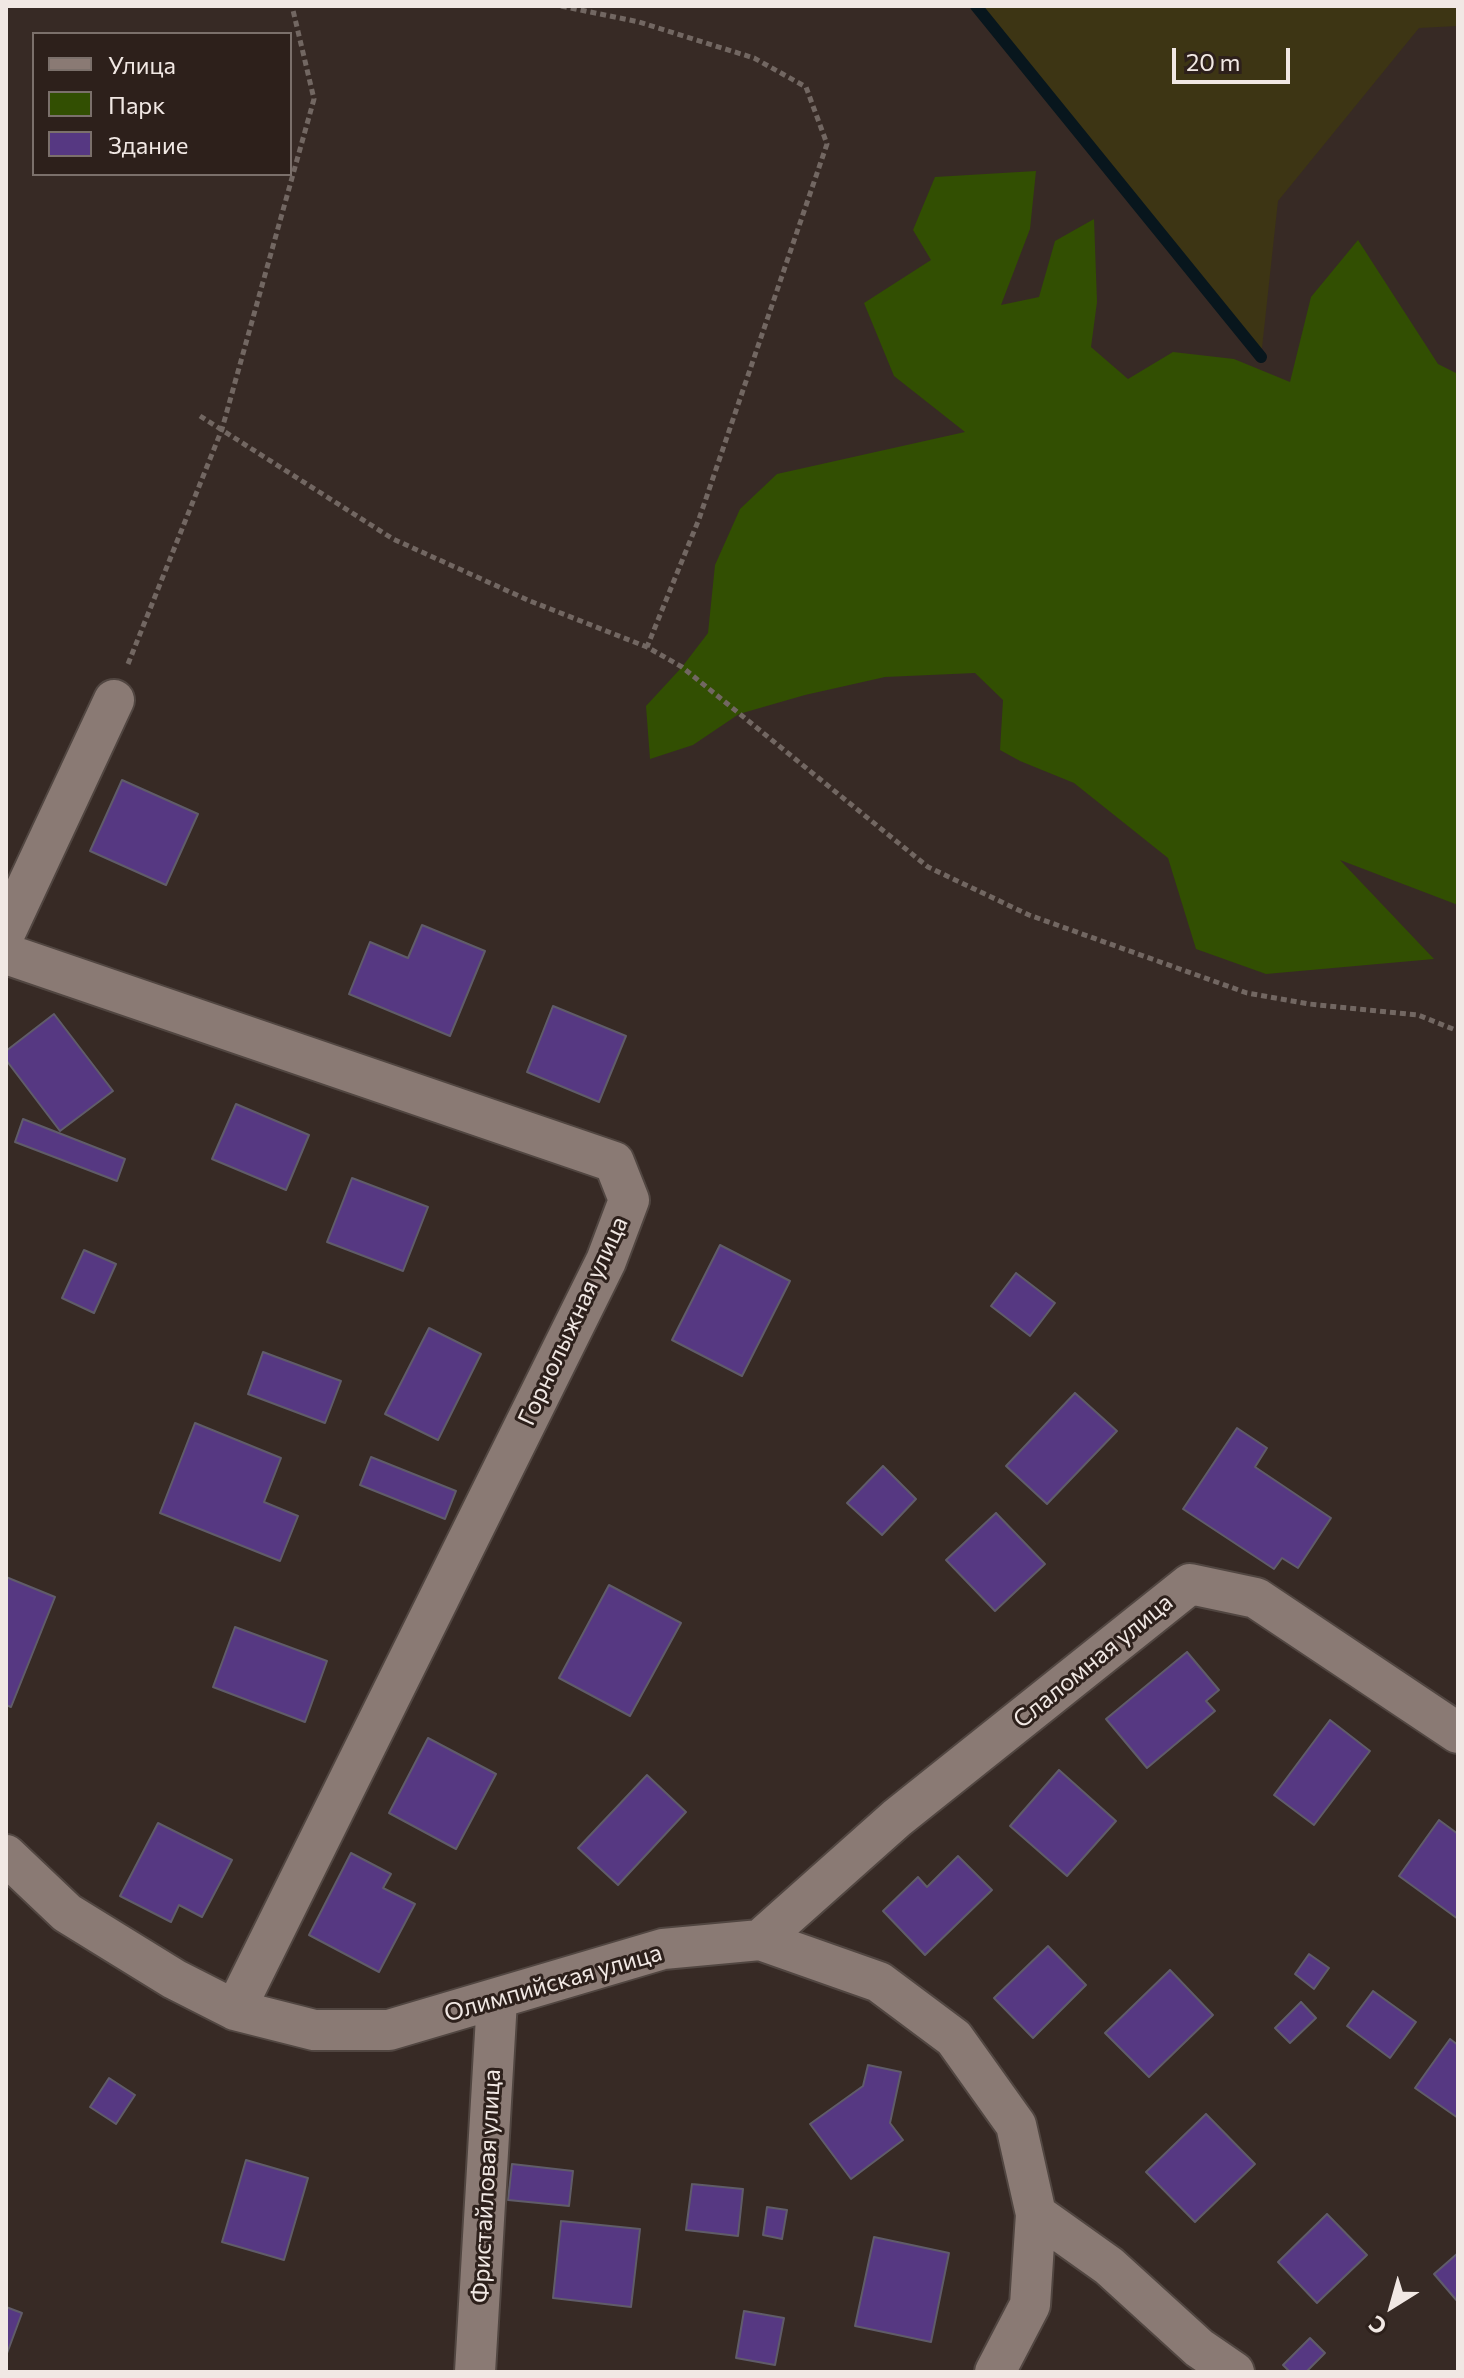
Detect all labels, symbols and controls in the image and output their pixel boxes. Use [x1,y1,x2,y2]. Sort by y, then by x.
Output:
legend [32,32,292,176]
scale bar [1176,32,1294,82]
text: 20 m [1186,47,1240,76]
text: Улица [108,50,176,79]
text: Парк [108,90,165,119]
text: Здание [108,130,188,159]
street label: Горнолыжная улица [512,1212,634,1430]
street label: Слаломная улица [1007,1588,1179,1734]
street label: Олимпийская улица [441,1938,665,2028]
street label: Фристайловая улица [465,2068,507,2304]
north arrow [1352,2266,1432,2346]
text: С [1363,2310,1391,2341]

